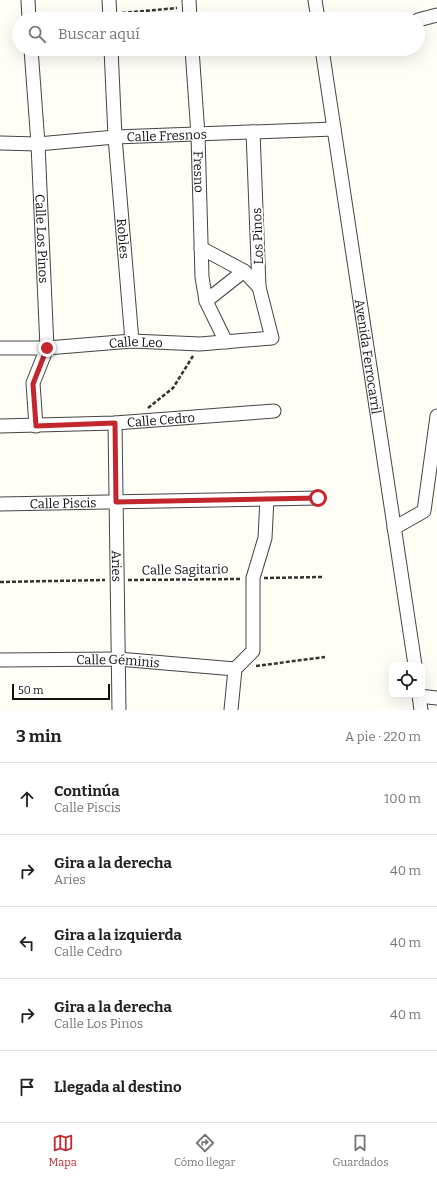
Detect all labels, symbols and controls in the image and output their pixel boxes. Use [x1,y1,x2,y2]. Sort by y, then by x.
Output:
search box [12,12,425,56]
icon: search [26,23,48,45]
text: Buscar aquí [58,25,140,43]
street label: Calle Fresnos [126,127,207,145]
street label: Fresno [190,151,207,193]
street label: Calle Los Pinos [32,194,51,284]
street label: Los Pinos [249,207,266,265]
street label: Robles [114,218,132,259]
street label: Avenida Ferrocarril [352,298,384,416]
street label: Calle Leo [108,334,163,351]
route end [38,339,56,357]
street label: Calle Cedro [126,410,195,430]
route start [309,489,327,507]
street label: Calle Piscis [29,495,97,511]
street label: Aries [109,550,124,582]
street label: Calle Sagitario [142,561,228,578]
street label: Calle Géminis [76,652,160,671]
map controls [389,662,425,698]
button: locate [389,662,425,698]
scale bar [12,682,110,701]
text: 50 m [18,684,44,697]
text: 3 min [16,726,61,747]
text: A pie · 220 m [345,729,421,744]
text: Continúa [54,782,120,800]
icon: ahead [16,788,38,810]
text: 100 m [384,791,421,806]
text: Calle Piscis [54,800,121,815]
text: Gira a la derecha [54,854,172,872]
icon: right [16,860,38,882]
text: 40 m [390,863,421,878]
text: Aries [54,872,86,887]
text: Gira a la izquierda [54,926,182,944]
icon: left [16,932,38,954]
text: 40 m [390,935,421,950]
text: Calle Cedro [54,944,122,959]
text: Gira a la derecha [54,998,172,1016]
icon: right [16,1004,38,1026]
text: 40 m [390,1007,421,1022]
text: Calle Los Pinos [54,1016,143,1031]
icon: arrive [16,1076,38,1098]
text: Llegada al destino [54,1078,182,1096]
tab: Mapa [49,1132,77,1169]
tab: Cómo llegar [174,1132,235,1169]
tab: Guardados [333,1132,388,1169]

